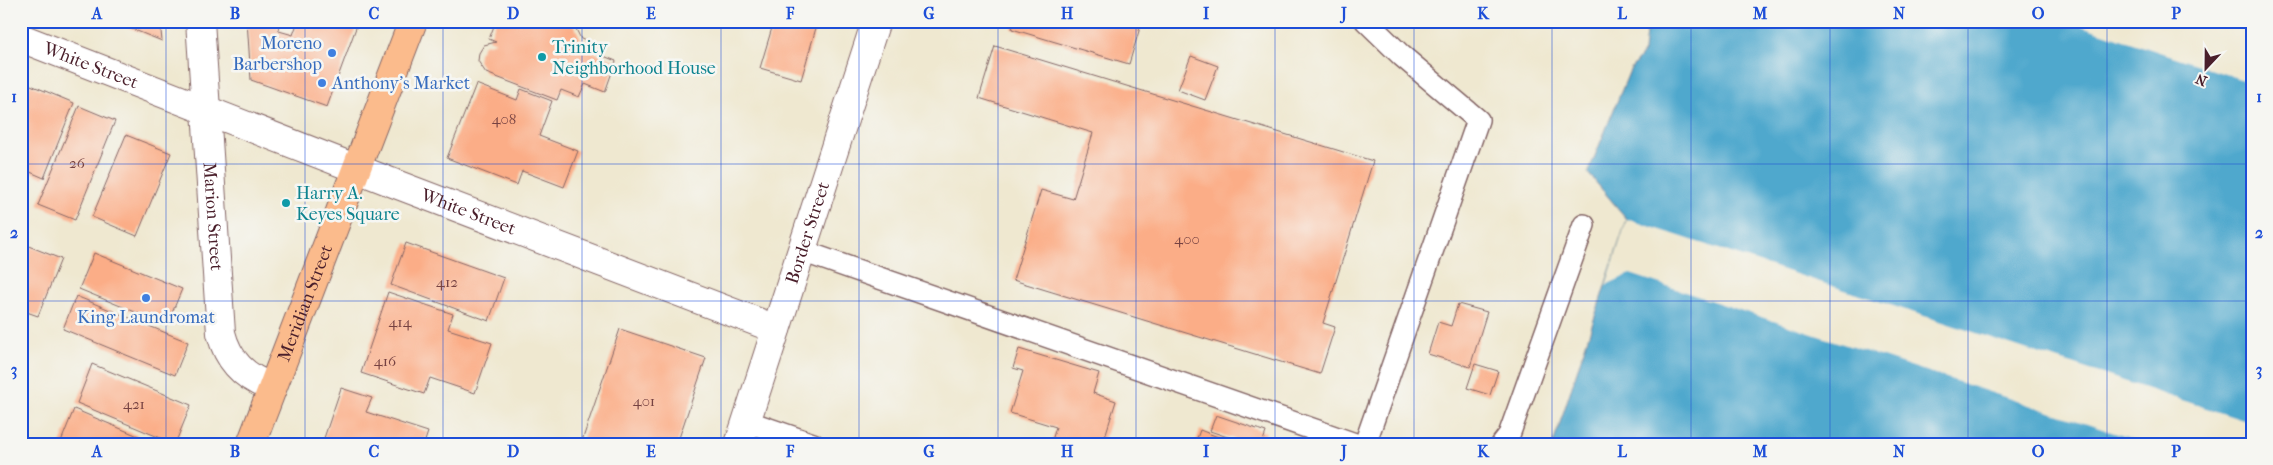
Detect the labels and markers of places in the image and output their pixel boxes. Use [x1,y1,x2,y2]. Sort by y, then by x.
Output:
place label: Moreno Barbershop [233,33,322,75]
place label: Trinity Neighborhood House [552,37,716,79]
marker: Moreno Barbershop [326,47,338,59]
marker: Trinity Neighborhood House [536,51,548,63]
place label: Anthony's Market [331,73,471,94]
marker: Anthony's Market [316,77,328,89]
place label: Harry A. Keyes Square [296,183,400,225]
marker: Harry A. Keyes Square [280,197,292,209]
marker: King Laundromat [140,292,152,304]
place label: King Laundromat [77,307,216,328]

